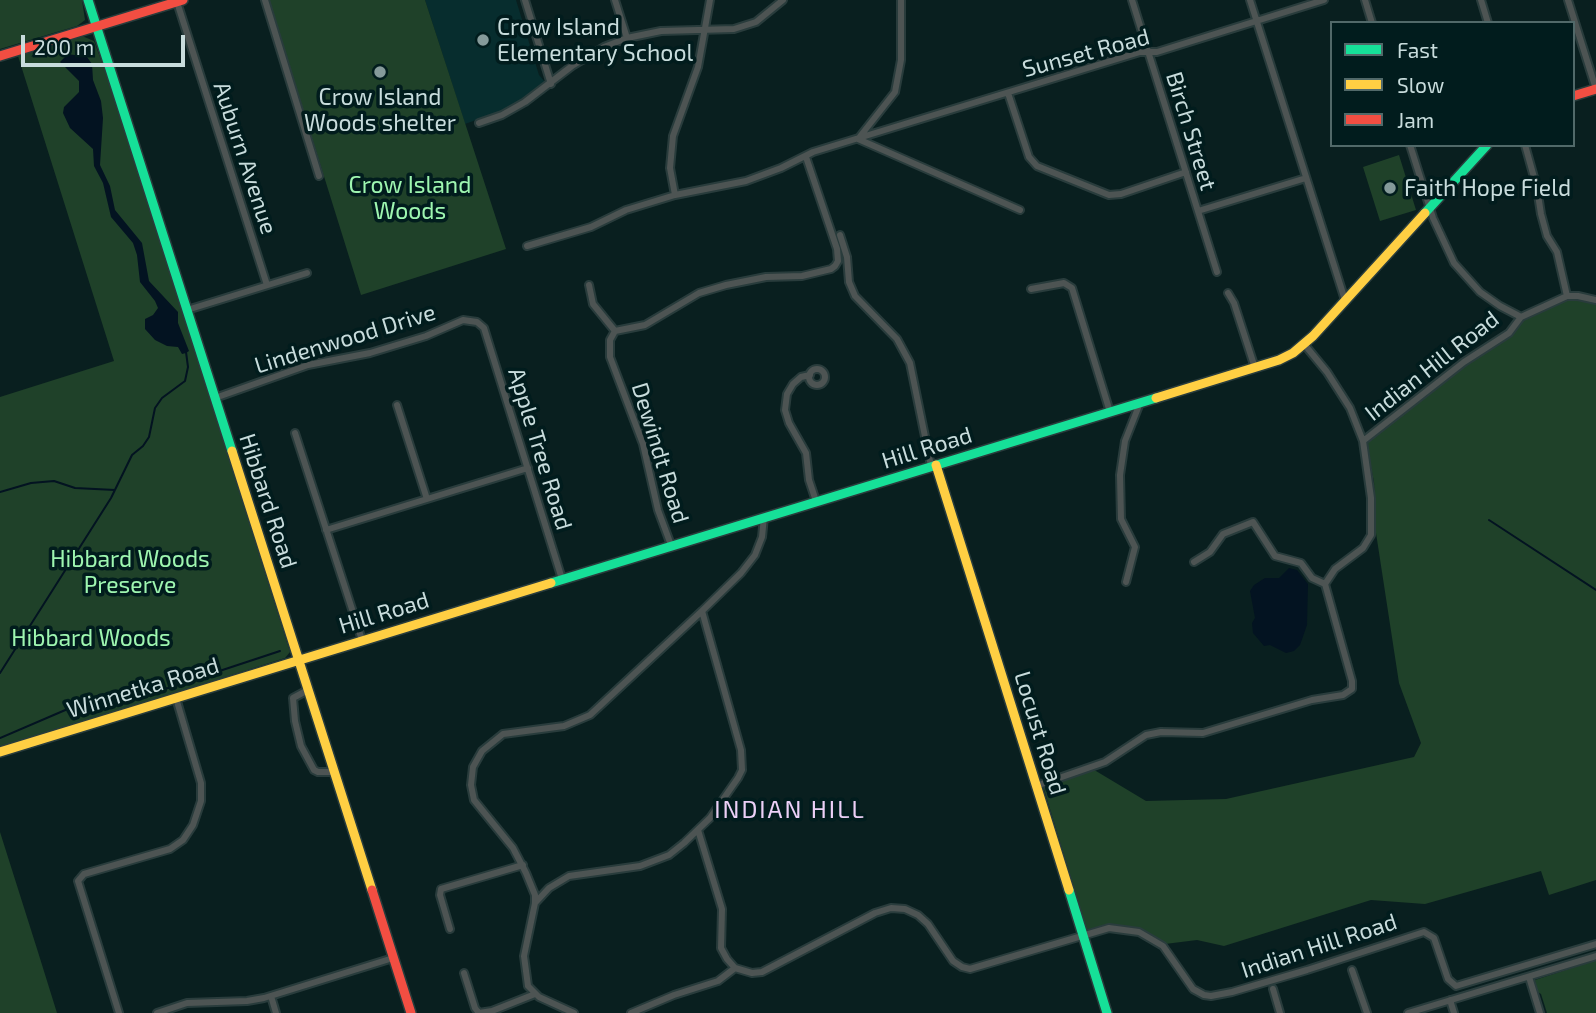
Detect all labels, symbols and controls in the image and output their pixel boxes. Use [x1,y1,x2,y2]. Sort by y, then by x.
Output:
place label: Crow Island Elementary School [497,13,693,67]
scale bar [24,21,189,65]
legend [1330,21,1575,147]
street label: Sunset Road [1020,23,1152,83]
marker: Crow Island Elementary School [475,32,491,48]
text: 200 m [34,34,94,59]
text: Fast [1397,37,1438,62]
marker: Crow Island Woods shelter [372,64,388,80]
street label: Birch Street [1160,68,1222,194]
text: Slow [1397,72,1444,97]
street label: Auburn Avenue [207,78,283,238]
place label: Crow Island Woods shelter [304,83,456,137]
text: Jam [1397,107,1434,132]
park label: Crow Island Woods [349,171,471,225]
place label: Faith Hope Field [1404,174,1571,202]
marker: Faith Hope Field [1382,180,1398,196]
street label: Lindenwood Drive [251,298,439,380]
street label: Indian Hill Road [1360,305,1504,427]
street label: Apple Tree Road [502,365,578,533]
street label: Dewindt Road [626,379,694,527]
street label: Hill Road [879,421,975,475]
street label: Hibbard Road [233,430,303,572]
park label: Hibbard Woods Preserve [50,545,210,599]
street label: Hill Road [336,586,432,640]
park label: Hibbard Woods [11,624,171,652]
street label: Winnetka Road [64,652,222,724]
street label: Locust Road [1008,668,1072,798]
district label: INDIAN HILL [716,796,864,824]
street label: Indian Hill Road [1238,908,1400,984]

